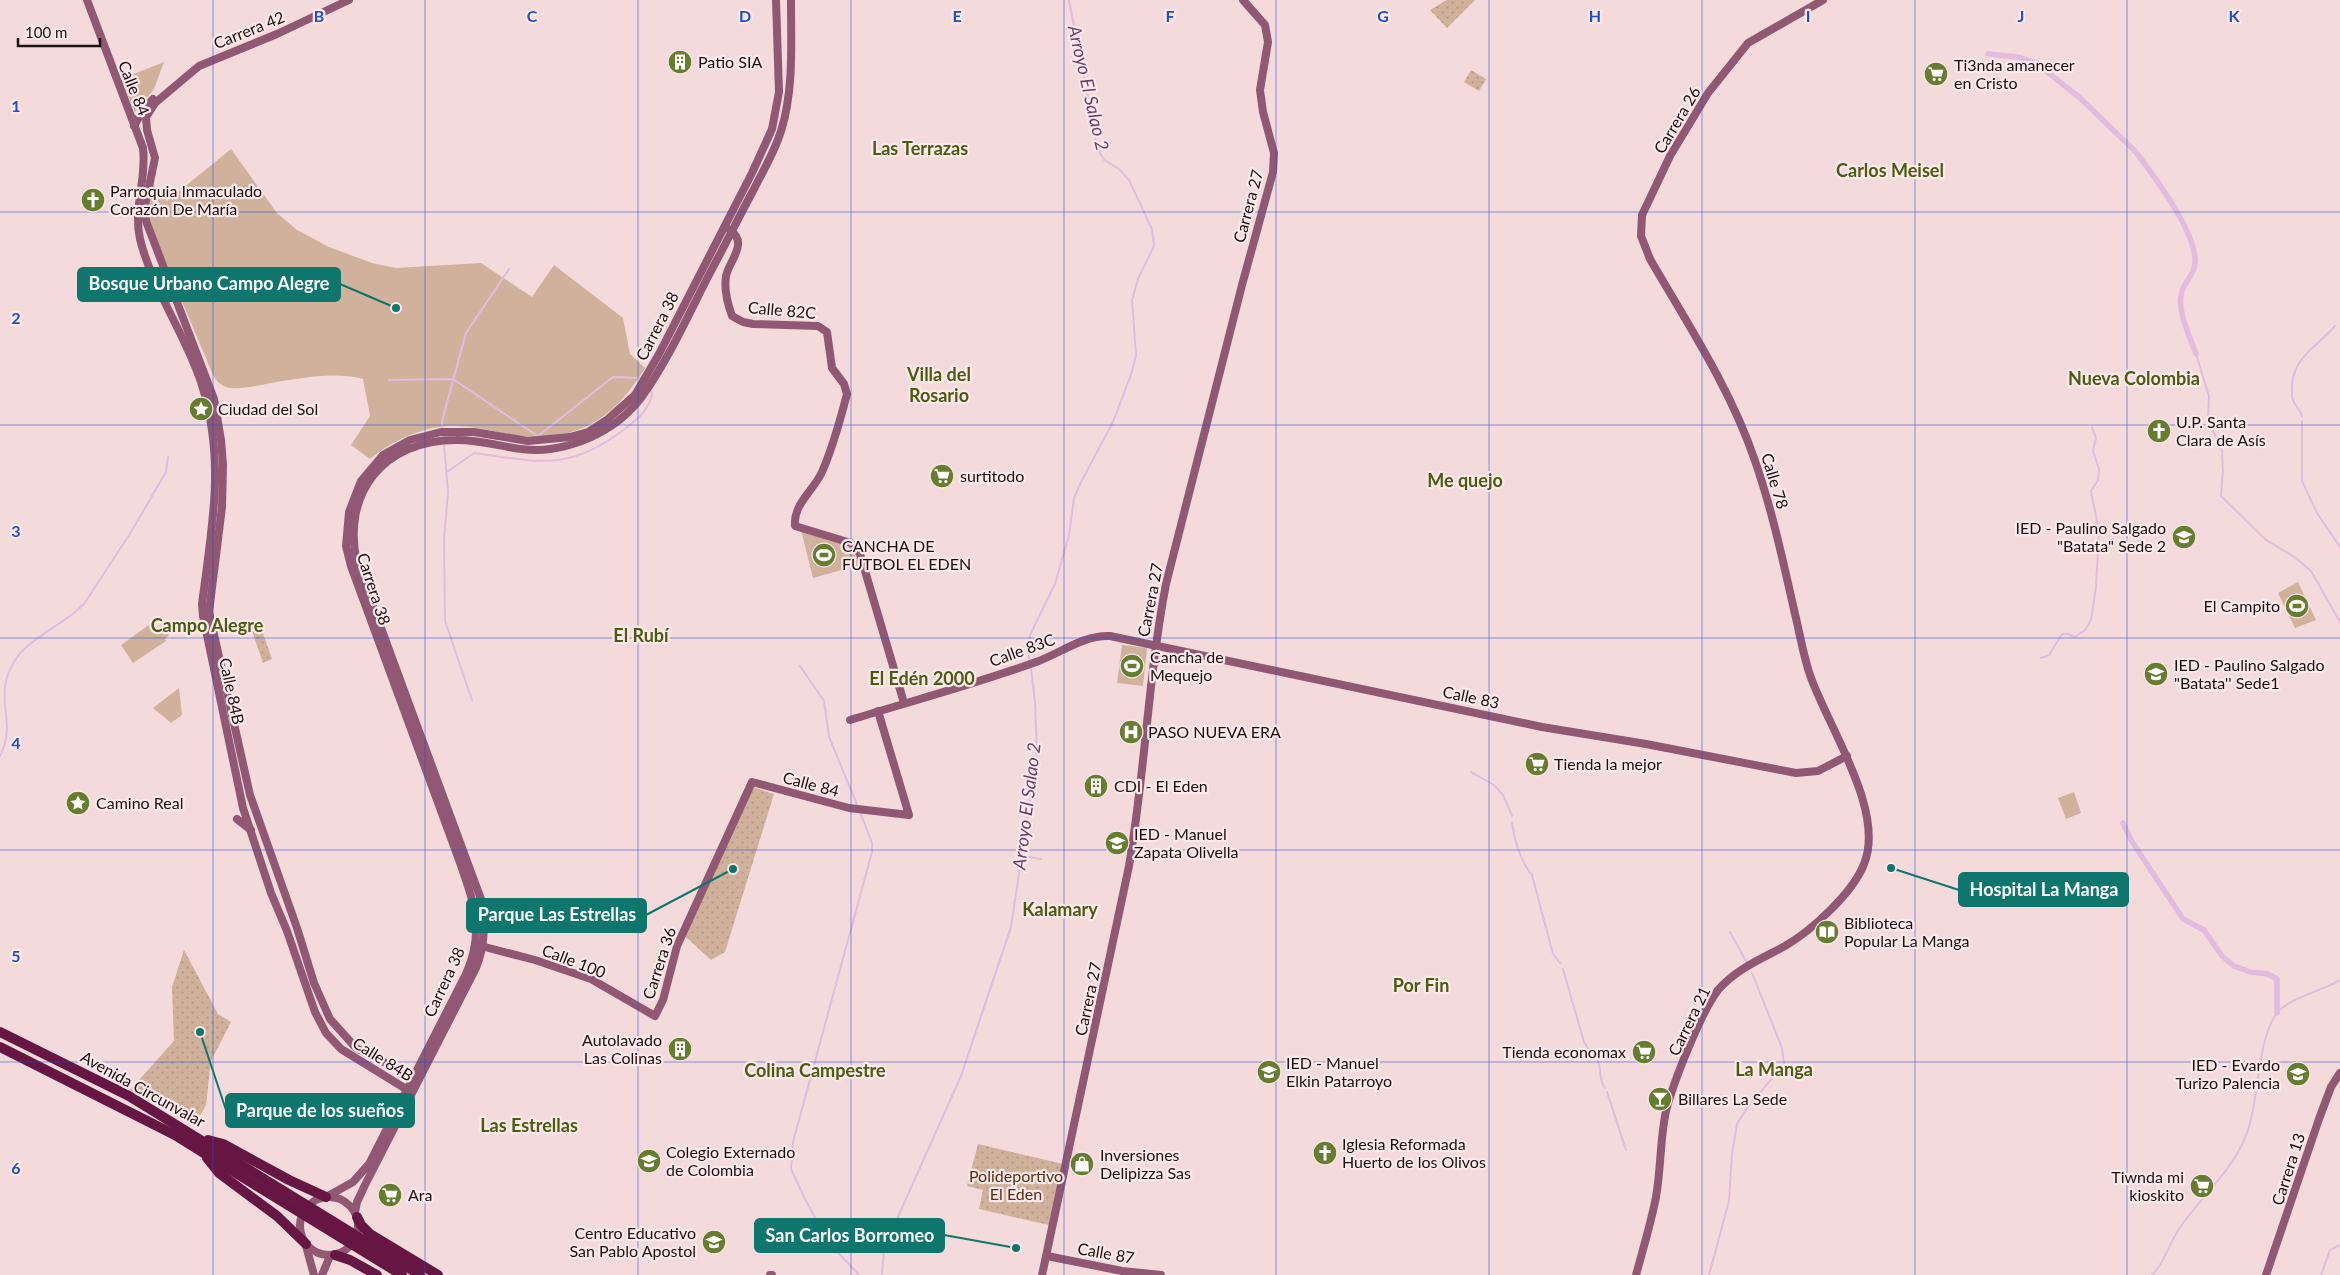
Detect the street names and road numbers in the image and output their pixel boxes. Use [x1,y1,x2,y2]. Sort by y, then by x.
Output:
street label: Carrera 42 [211,7,287,52]
street label: Calle 84 [115,58,154,118]
street label: Carrera 26 [1649,83,1704,157]
street label: Carrera 27 [1229,167,1266,244]
street label: Carrera 38 [631,288,682,363]
street label: Calle 82C [747,297,817,322]
street label: Calle 78 [1758,451,1793,511]
street label: Carrera 38 [354,550,395,627]
street label: Carrera 27 [1133,561,1166,638]
street label: Calle 83C [987,629,1057,670]
street label: Calle 84B [216,656,249,726]
street label: Calle 83 [1441,681,1501,712]
street label: Calle 84 [781,767,841,800]
street label: Carrera 36 [638,924,679,1001]
street label: Calle 100 [540,940,609,981]
street label: Carrera 38 [419,944,468,1020]
street label: Carrera 27 [1070,960,1105,1037]
street label: Carrera 21 [1664,983,1713,1059]
street label: Calle 84B [350,1033,417,1085]
street label: Avenida Circunvalar [78,1046,209,1131]
street label: Carrera 13 [2267,1130,2308,1207]
street label: Calle 87 [1076,1238,1136,1267]

